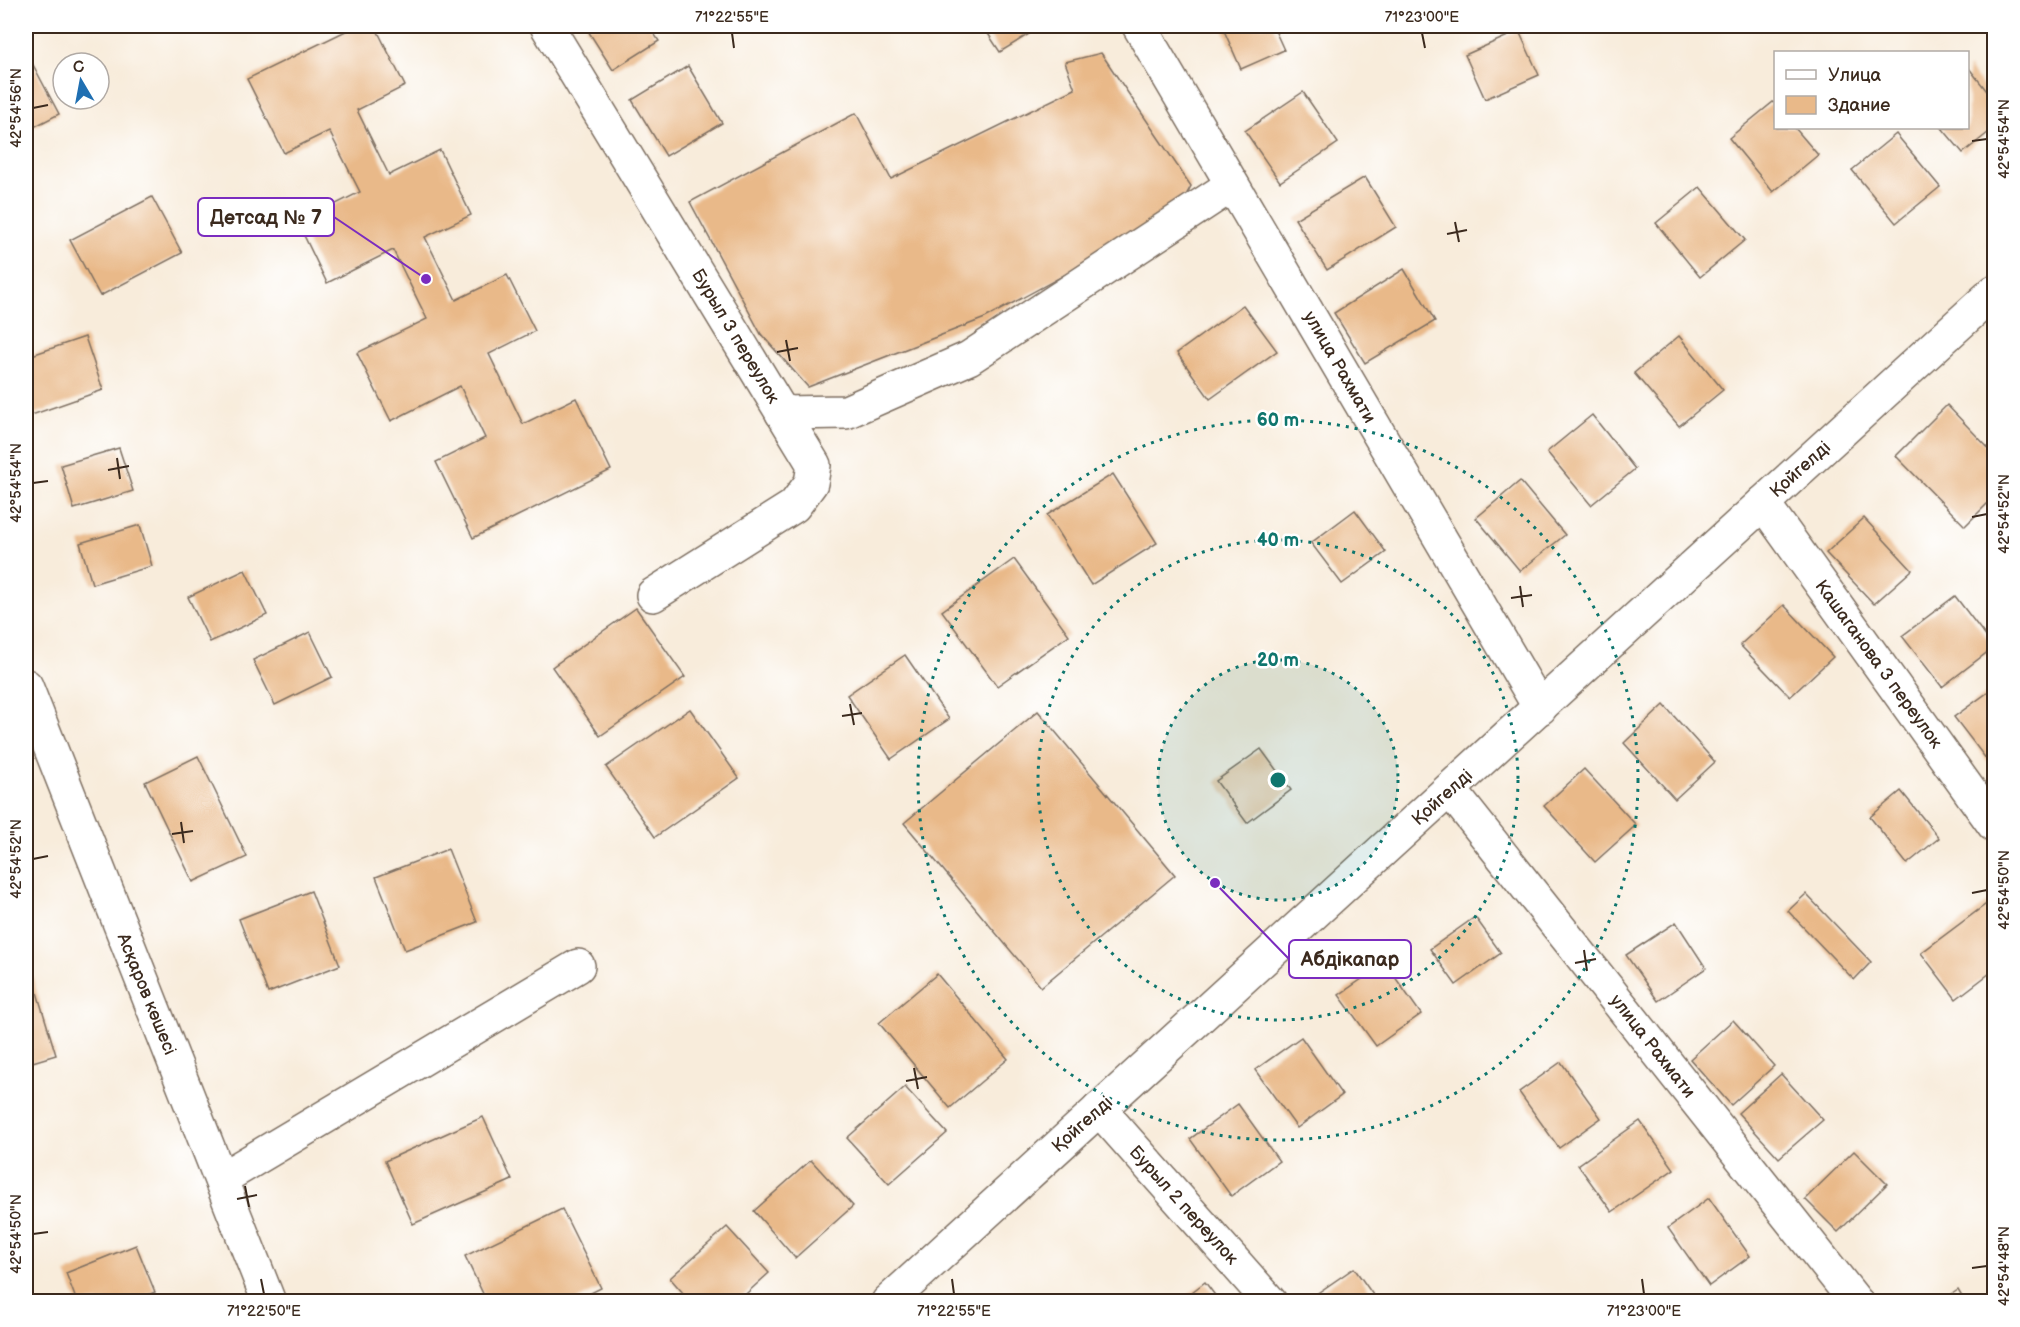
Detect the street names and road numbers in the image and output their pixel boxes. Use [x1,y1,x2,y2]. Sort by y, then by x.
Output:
street label: Бурыл 3 переулок [687,265,784,408]
street label: улица Рахмати [1299,308,1380,427]
street label: Қойгелді [1766,437,1835,502]
street label: Кашаганова 3 переулок [1811,576,1947,753]
street label: Қойгелді [1408,765,1477,830]
street label: Асқаров көшесі [112,929,180,1058]
street label: улица Рахмати [1606,990,1700,1102]
street label: Қойгелді [1048,1092,1117,1157]
street label: Бурыл 2 переулок [1125,1142,1243,1269]

